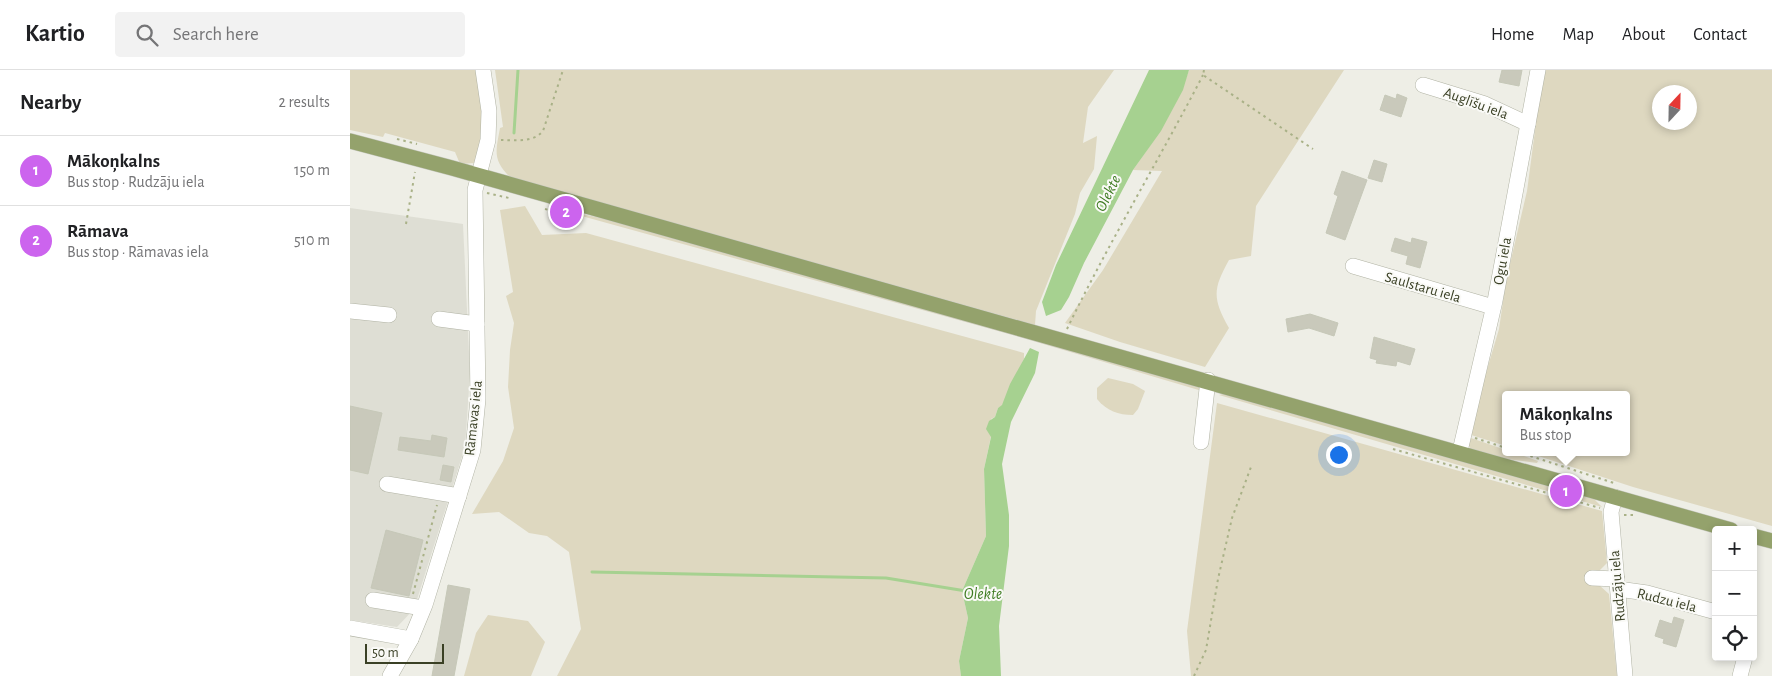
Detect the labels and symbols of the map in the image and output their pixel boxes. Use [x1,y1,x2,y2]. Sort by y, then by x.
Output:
street label: Auglīšu iela [1442,85,1510,122]
north arrow [1652,85,1697,130]
water label: Olekte [1092,173,1123,214]
pin: 2 [550,193,582,231]
street label: Ogu iela [1491,236,1514,286]
street label: Saulstaru iela [1383,269,1463,306]
street label: Rāmavas iela [462,380,485,457]
your location [1326,442,1352,468]
pin: 1 [1550,472,1582,510]
street label: Rudzāju iela [1607,549,1628,622]
water label: Olekte [964,586,1002,602]
street label: Rudzu iela [1636,586,1698,615]
scale bar [365,641,444,664]

